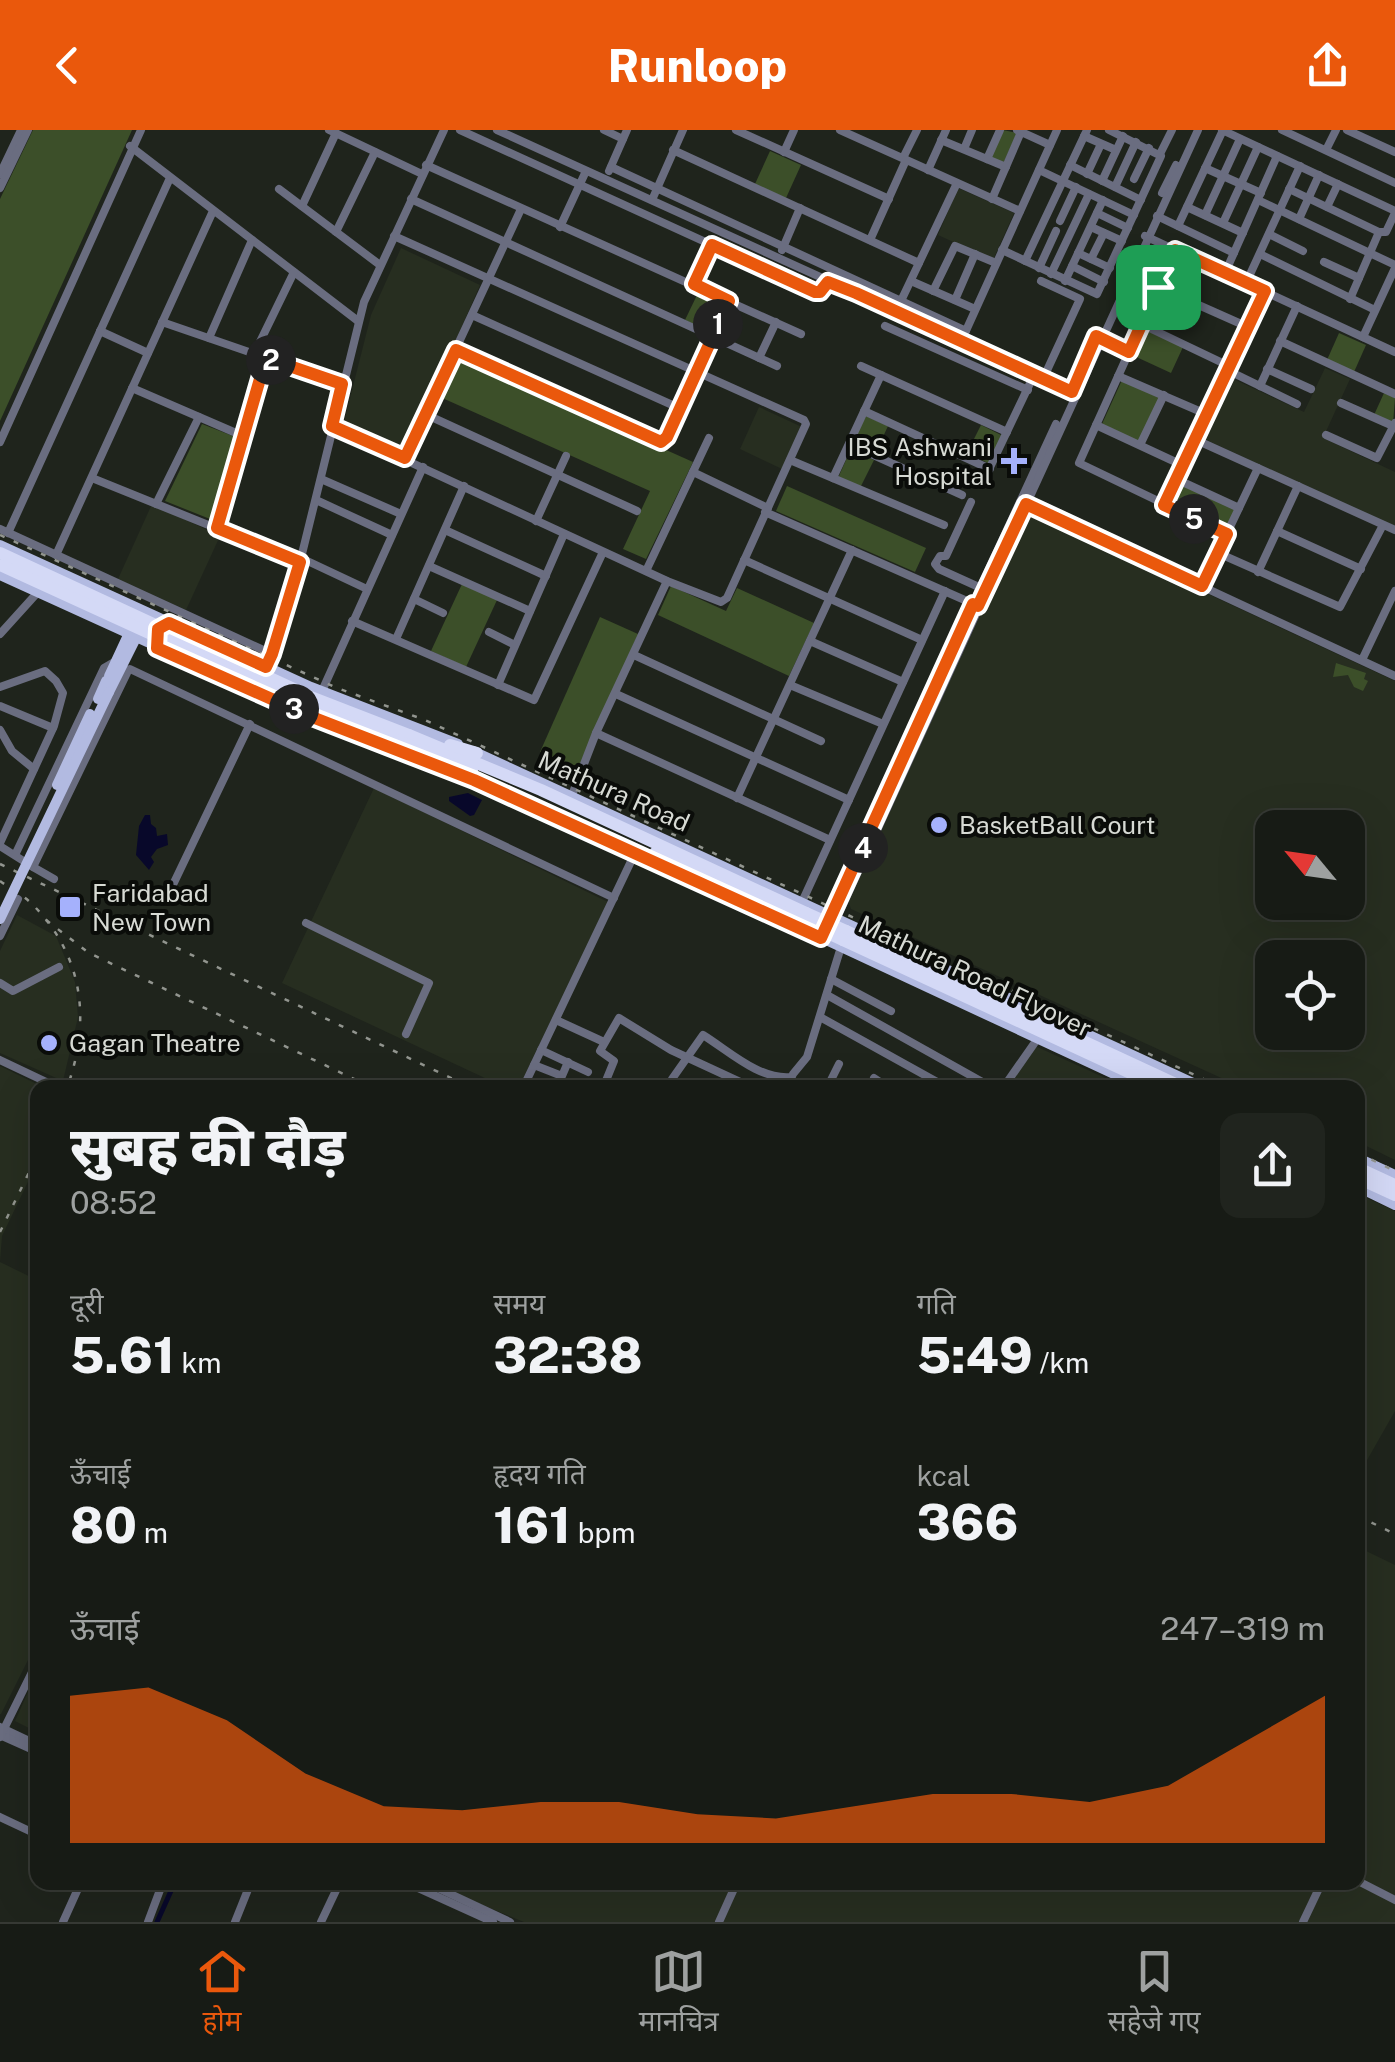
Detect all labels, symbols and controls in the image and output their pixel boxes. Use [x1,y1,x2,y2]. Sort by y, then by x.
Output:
icon: back [40,38,95,93]
icon: share [1300,38,1355,93]
text: Runloop [608,39,787,92]
pin [1116,245,1201,330]
icon: arrive [1131,260,1186,315]
pin: 1 [693,299,743,349]
text: 1 [712,307,724,340]
pin: 2 [246,335,296,385]
text: 2 [262,343,280,376]
place label: IBS Ashwani Hospital [848,432,992,491]
marker: IBS Ashwani Hospital [1001,448,1027,474]
pin: 5 [1169,494,1219,544]
text: 5 [1185,502,1203,535]
pin: 3 [269,684,319,734]
text: 3 [285,692,303,725]
street label: Mathura Road [534,744,694,838]
place label: BasketBall Court [959,810,1155,840]
north arrow [1255,810,1365,920]
map controls [1255,810,1365,1050]
marker: BasketBall Court [928,814,950,836]
pin: 4 [838,823,888,873]
text: 4 [854,831,872,864]
place label: Faridabad New Town [92,878,211,937]
marker: Faridabad New Town [57,894,83,920]
street label: Mathura Road Flyover [854,909,1096,1043]
button: locate [1255,940,1365,1050]
place label: Gagan Theatre [69,1028,241,1058]
marker: Gagan Theatre [38,1032,60,1054]
button: share [1220,1113,1325,1218]
text: सुबह की दौड़ [70,1114,346,1178]
text: 08:52 [70,1184,157,1221]
text: दूरी [70,1287,104,1320]
text: समय [493,1287,545,1320]
text: गति [917,1287,956,1320]
text: 5.61 [70,1325,175,1384]
text: 32:38 [493,1325,643,1384]
text: 5:49 [917,1325,1033,1384]
text: km [175,1346,222,1379]
text: /km [1033,1346,1089,1379]
text: ऊँचाई [70,1457,131,1490]
text: हृदय गति [493,1457,586,1490]
text: kcal [917,1459,971,1492]
text: 366 [917,1492,1018,1551]
text: 80 [70,1495,137,1554]
text: 161 [493,1495,571,1554]
text: m [137,1516,168,1549]
text: bpm [571,1516,635,1549]
text: ऊँचाई [70,1610,139,1647]
text: 247–319 m [1160,1610,1325,1647]
tab: होम [195,1944,250,2042]
tab: मानचित्र [639,1944,719,2042]
tab: सहेजे गए [1108,1944,1200,2042]

